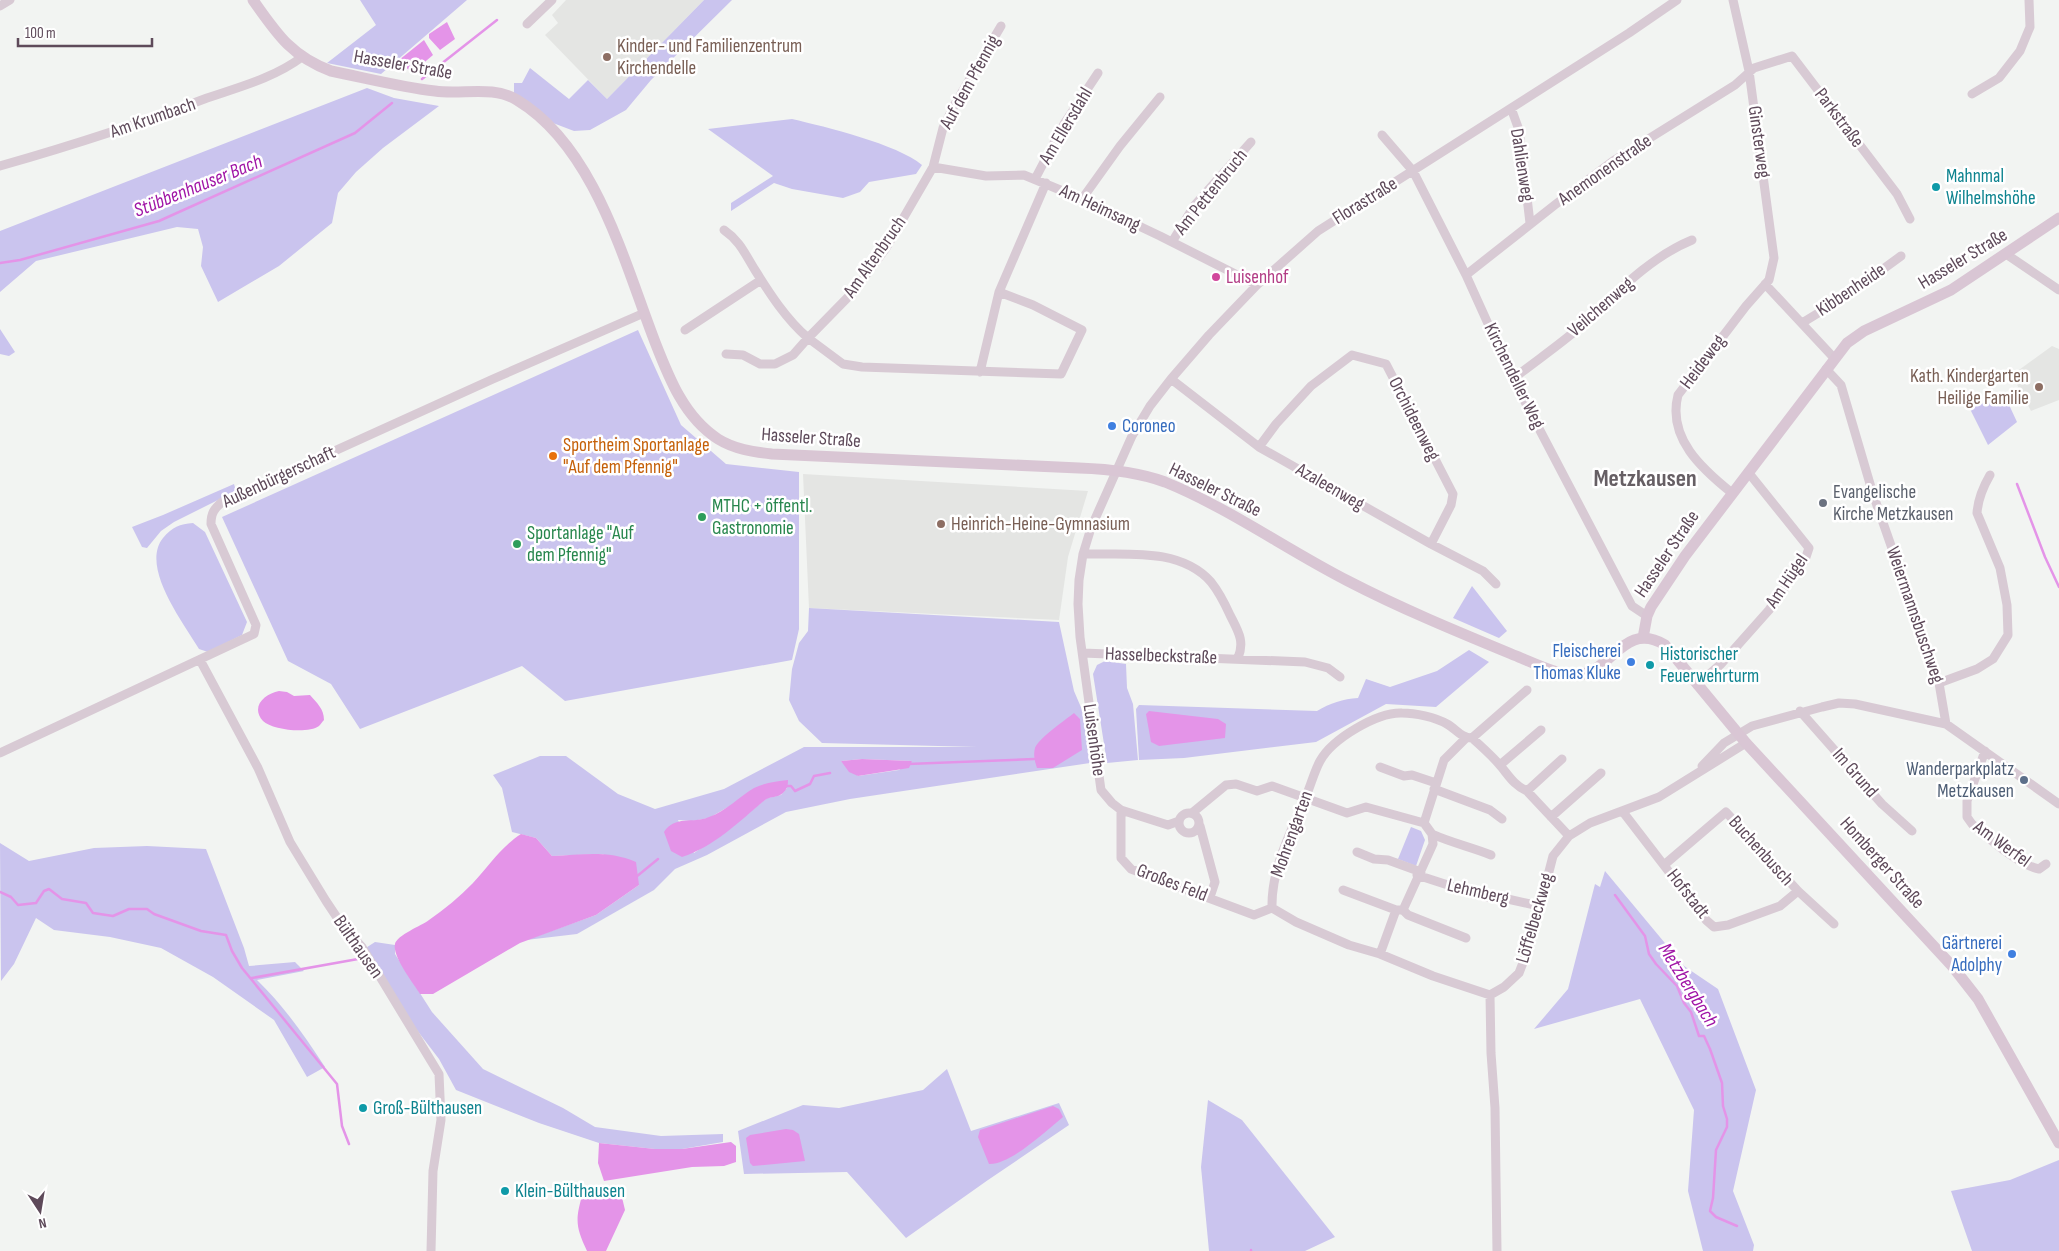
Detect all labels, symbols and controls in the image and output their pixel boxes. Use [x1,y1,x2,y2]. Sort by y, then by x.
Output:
scale bar [18,15,151,47]
text: 100 m [25,24,56,43]
street label: Auf dem Pfennig [934,31,1005,134]
place label: Kinder- und Familienzentrum Kirchendelle [617,35,802,80]
street label: Hasseler Straße [352,45,454,85]
marker: Kinder- und Familienzentrum Kirchendelle [601,51,613,63]
street label: Am Ellersdahl [1034,84,1098,169]
street label: Parkstraße [1809,84,1869,152]
street label: Am Krumbach [106,93,199,144]
street label: Ginsterweg [1743,104,1776,180]
street label: Dahlienweg [1505,127,1539,204]
street label: Anemonenstraße [1553,129,1656,211]
street label: Am Pettenbruch [1169,145,1253,240]
water label: Stübbenhauser Bach [130,149,266,223]
place label: Mahnmal Wilhelmshöhe [1946,165,2036,210]
street label: Florastraße [1328,172,1402,230]
street label: Am Heimsang [1055,179,1144,237]
marker: Mahnmal Wilhelmshöhe [1930,181,1942,193]
street label: Am Altenbruch [838,212,911,303]
street label: Hasseler Straße [1914,223,2012,295]
street label: Kibbenheide [1812,258,1890,322]
place label: Luisenhof [1226,266,1289,289]
marker: Luisenhof [1210,271,1222,283]
street label: Veilchenweg [1563,272,1639,342]
street label: Kirchendeller Weg [1478,319,1550,433]
street label: Heideweg [1675,330,1731,394]
place label: Kath. Kindergarten Heilige Familie [1910,365,2029,410]
street label: Orchideenweg [1383,373,1445,465]
marker: Kath. Kindergarten Heilige Familie [2033,381,2045,393]
place label: Coroneo [1122,415,1176,438]
marker: Coroneo [1106,420,1118,432]
street label: Hasseler Straße [760,423,862,453]
place label: Sportheim Sportanlage "Auf dem Pfennig" [563,434,710,479]
street label: Außenbürgerschaft [218,441,339,514]
marker: Sportheim Sportanlage "Auf dem Pfennig" [547,450,559,462]
street label: Hasseler Straße [1165,458,1265,522]
street label: Azaleenweg [1291,458,1369,516]
district label: Metzkausen [1593,464,1697,493]
place label: Evangelische Kirche Metzkausen [1833,481,1953,526]
place label: MTHC + öffentl. Gastronomie [712,495,812,540]
marker: Evangelische Kirche Metzkausen [1817,497,1829,509]
street label: Hasseler Straße [1630,506,1704,602]
marker: MTHC + öffentl. Gastronomie [696,511,708,523]
place label: Heinrich-Heine-Gymnasium [951,513,1130,536]
marker: Heinrich-Heine-Gymnasium [935,518,947,530]
place label: Sportanlage "Auf dem Pfennig" [527,522,634,567]
marker: Sportanlage "Auf dem Pfennig" [511,538,523,550]
street label: Weiermannsbuschweg [1881,544,1949,687]
street label: Am Hügel [1760,550,1813,613]
place label: Fleischerei Thomas Kluke [1533,640,1621,685]
street label: Hasselbeckstraße [1104,643,1218,669]
place label: Historischer Feuerwehrturm [1660,643,1759,688]
marker: Fleischerei Thomas Kluke [1625,656,1637,668]
marker: Historischer Feuerwehrturm [1644,659,1656,671]
street label: Luisenhöhe [1078,702,1110,778]
street label: Im Grund [1827,744,1883,802]
place label: Wanderparkplatz Metzkausen [1906,758,2014,803]
marker: Wanderparkplatz Metzkausen [2018,774,2030,786]
street label: Mohrengarten [1266,788,1318,880]
street label: Buchenbusch [1724,811,1798,891]
street label: Homberger Straße [1835,812,1929,914]
street label: Am Werfel [1968,815,2035,873]
street label: Großes Feld [1133,859,1211,907]
street label: Hofstadt [1662,865,1715,924]
street label: Löffelbeckweg [1511,870,1559,966]
street label: Lehmberg [1445,874,1512,910]
street label: Bülthausen [328,911,388,983]
place label: Gärtnerei Adolphy [1942,932,2003,977]
water label: Metzbergbach [1653,939,1723,1031]
marker: Gärtnerei Adolphy [2006,948,2018,960]
place label: Groß-Bülthausen [373,1097,482,1120]
marker: Groß-Bülthausen [357,1102,369,1114]
place label: Klein-Bülthausen [515,1180,625,1203]
marker: Klein-Bülthausen [499,1185,511,1197]
north arrow [15,1186,65,1236]
text: N [37,1214,48,1232]

